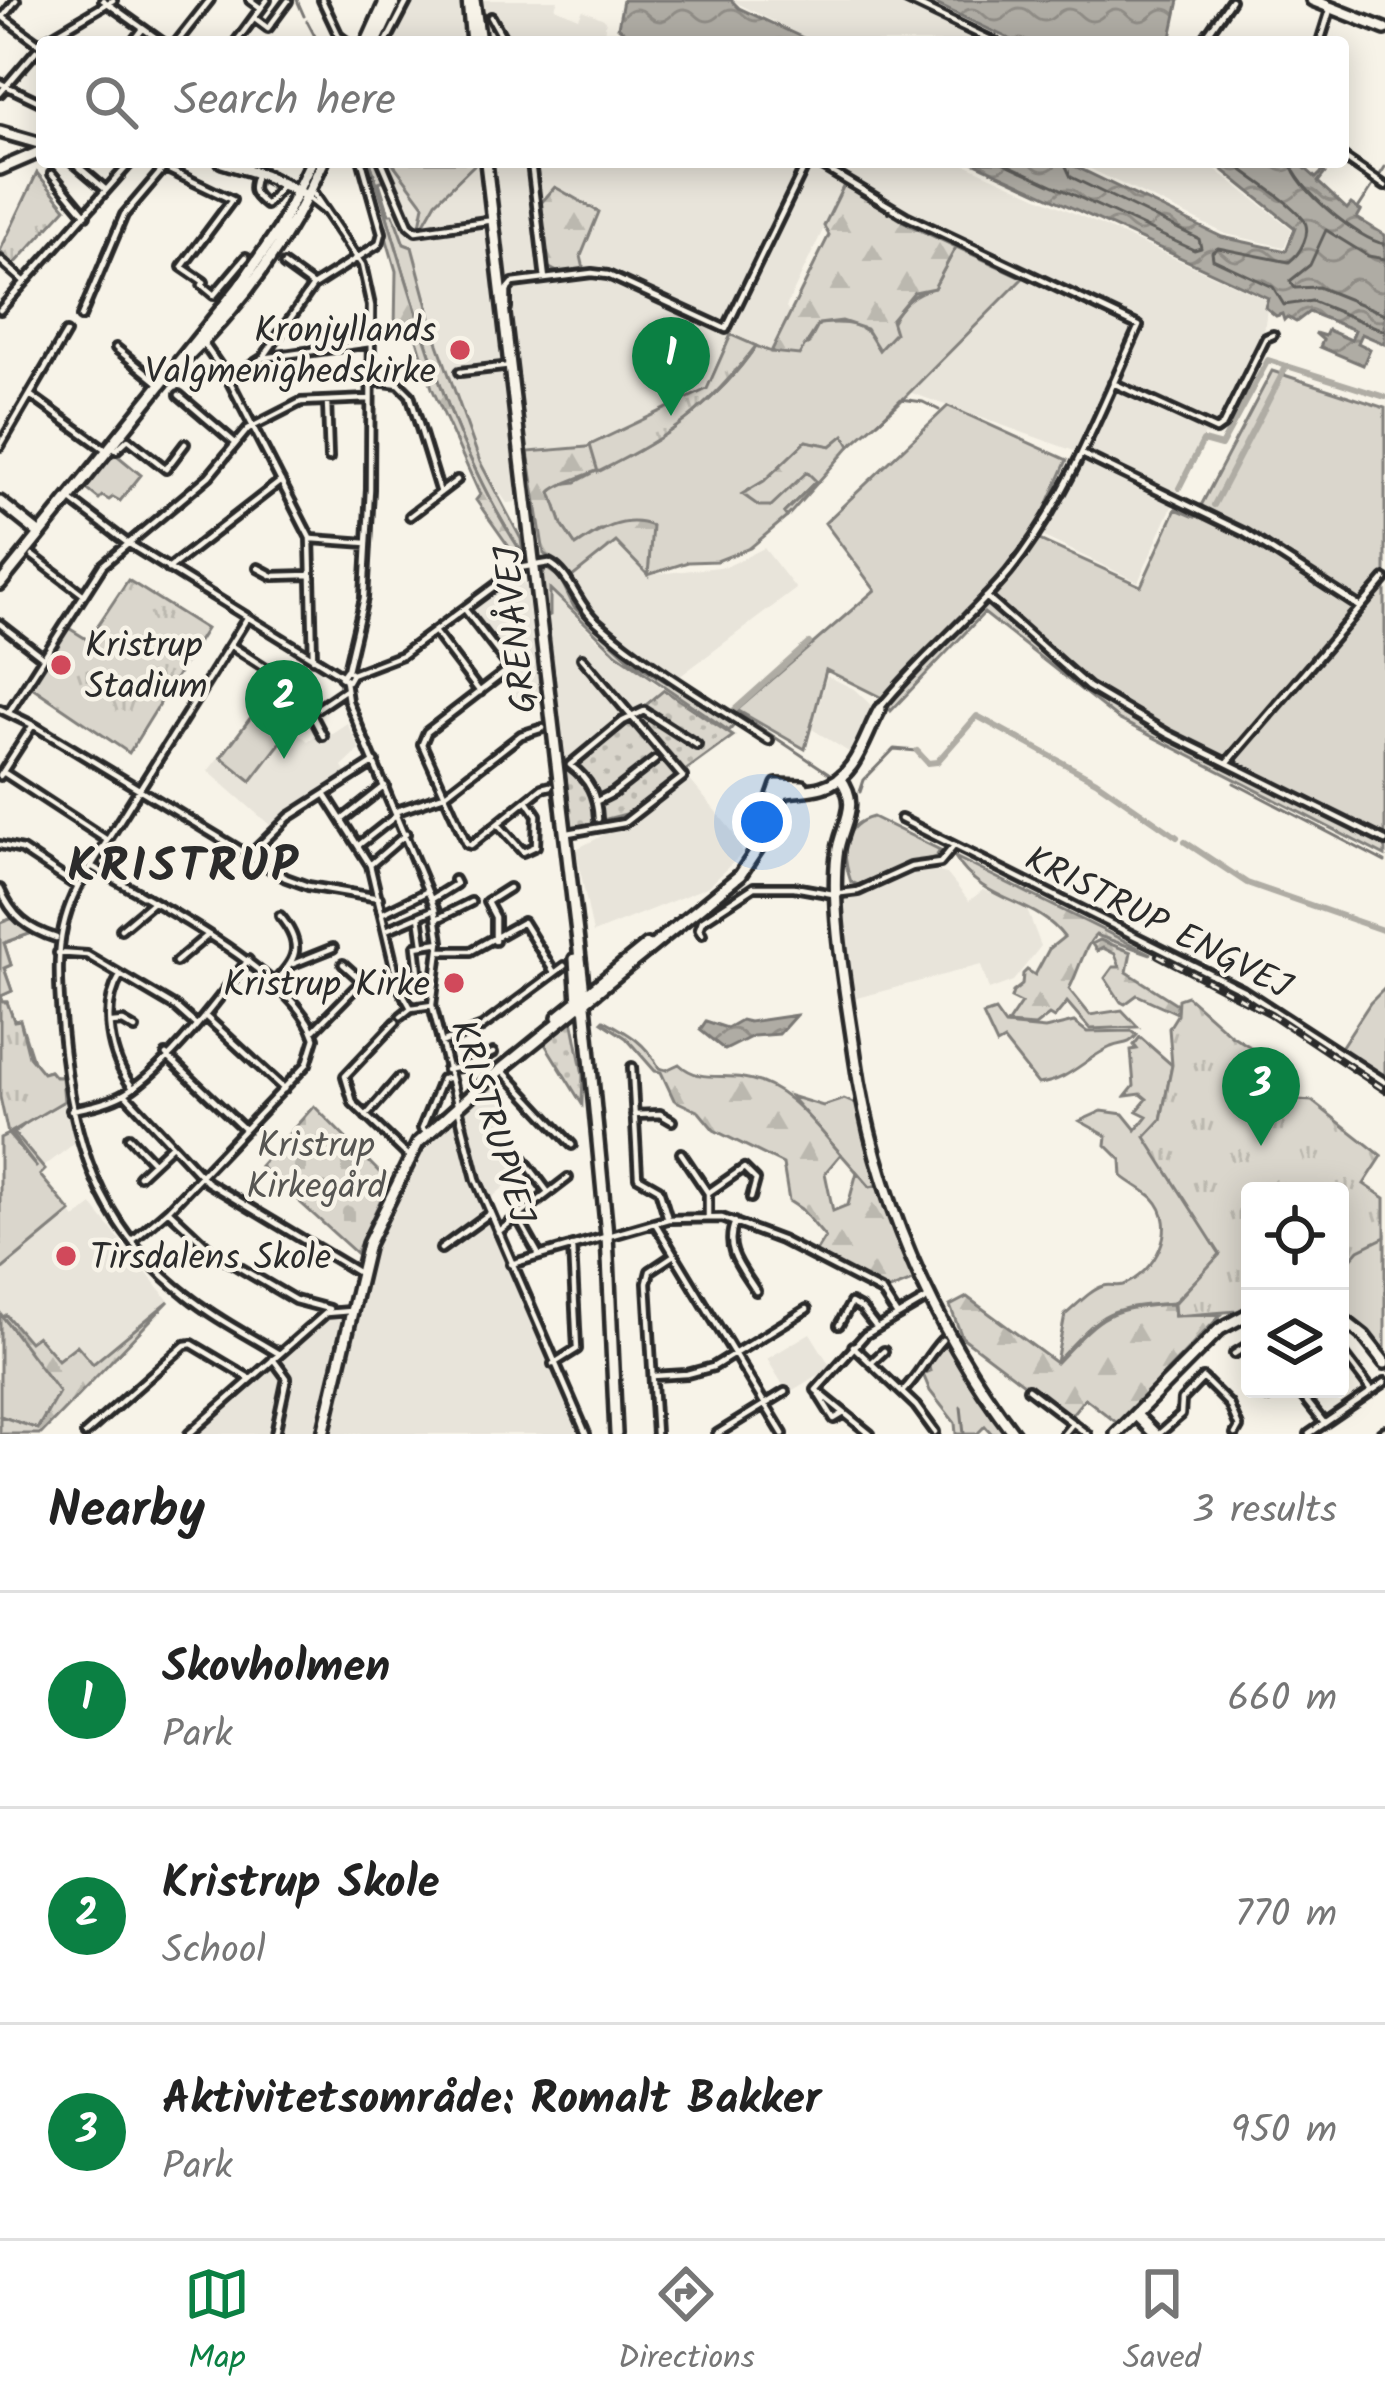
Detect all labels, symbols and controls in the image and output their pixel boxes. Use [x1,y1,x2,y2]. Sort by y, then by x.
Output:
search box [36,36,1349,168]
text: Search here [174,66,396,138]
icon: search [78,69,144,135]
place label: Kronjyllands Valgmenighedskirke [145,304,436,402]
pin: 1 [632,317,710,416]
marker: Kronjyllands Valgmenighedskirke [447,337,473,363]
street label: GRENÅVEJ [480,542,555,716]
place label: Kristrup Stadium [85,619,207,717]
marker: Kristrup Stadium [48,652,74,678]
pin: 2 [245,660,323,759]
your location [732,792,792,852]
district label: KRISTRUP [68,830,300,906]
street label: KRISTRUP ENGVEJ [1014,832,1302,1017]
place label: Kristrup Kirke [223,958,430,1015]
marker: Kristrup Kirke [441,970,467,996]
street label: KRISTRUPVEJ [433,1013,549,1232]
pin: 3 [1222,1047,1300,1146]
park label: Kristrup Kirkegård [247,1119,386,1217]
map controls [1241,1182,1349,1398]
button: locate [1241,1182,1349,1290]
place label: Tirsdalens Skole [90,1231,331,1288]
marker: Tirsdalens Skole [53,1243,79,1269]
button: layers [1241,1290,1349,1398]
text: Nearby [48,1472,205,1553]
text: 3 results [1192,1481,1337,1543]
text: Skovholmen [162,1633,390,1705]
text: 1 [81,1669,93,1731]
text: 660 m [1227,1669,1337,1731]
text: Park [162,1705,233,1767]
text: Kristrup Skole [162,1849,440,1921]
text: 2 [76,1885,98,1947]
text: 770 m [1235,1885,1337,1947]
text: School [162,1921,266,1983]
text: Aktivitetsområde: Romalt Bakker [162,2065,821,2137]
text: 3 [76,2101,98,2163]
text: 950 m [1231,2101,1337,2163]
text: Park [162,2137,233,2199]
tab: Map [184,2261,250,2386]
tab: Directions [618,2261,755,2386]
tab: Saved [1123,2261,1201,2386]

